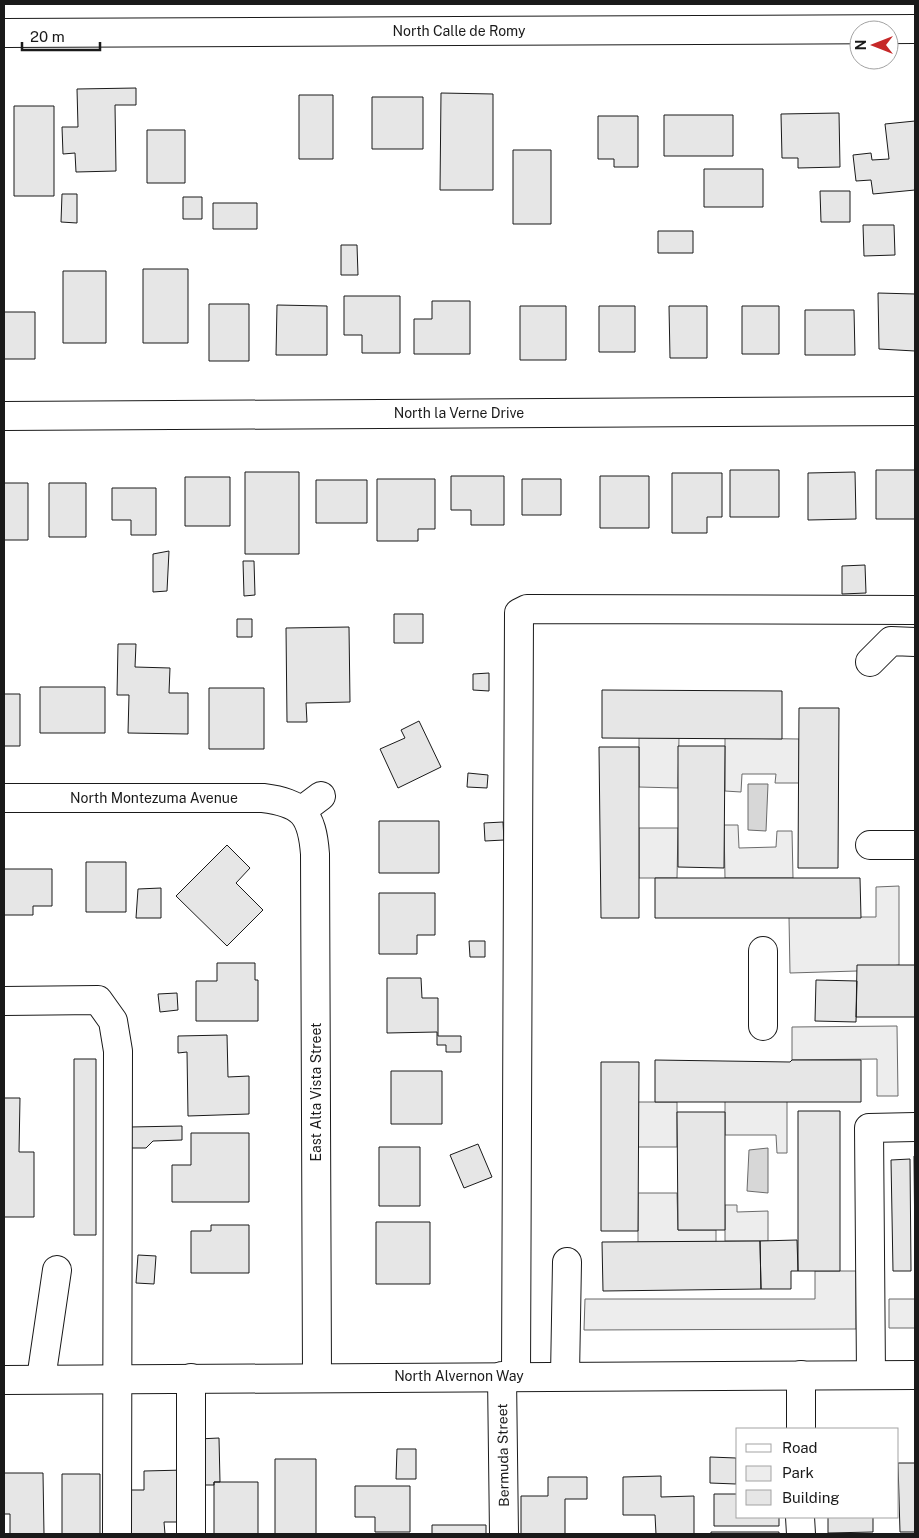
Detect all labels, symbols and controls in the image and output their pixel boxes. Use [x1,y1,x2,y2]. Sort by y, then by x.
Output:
scale bar [22,20,100,52]
north arrow [849,20,899,70]
street label: North Calle de Romy [393,23,526,39]
text: 20 m [30,28,65,45]
text: N [853,40,869,50]
street label: North la Verne Drive [394,405,524,421]
street label: North Montezuma Avenue [70,790,238,806]
street label: East Alta Vista Street [308,1022,324,1162]
street label: North Alvernon Way [394,1368,524,1384]
street label: Bermuda Street [494,1403,512,1507]
legend [736,1428,899,1518]
text: Road [782,1439,818,1456]
text: Park [782,1464,814,1481]
text: Building [782,1489,840,1506]

